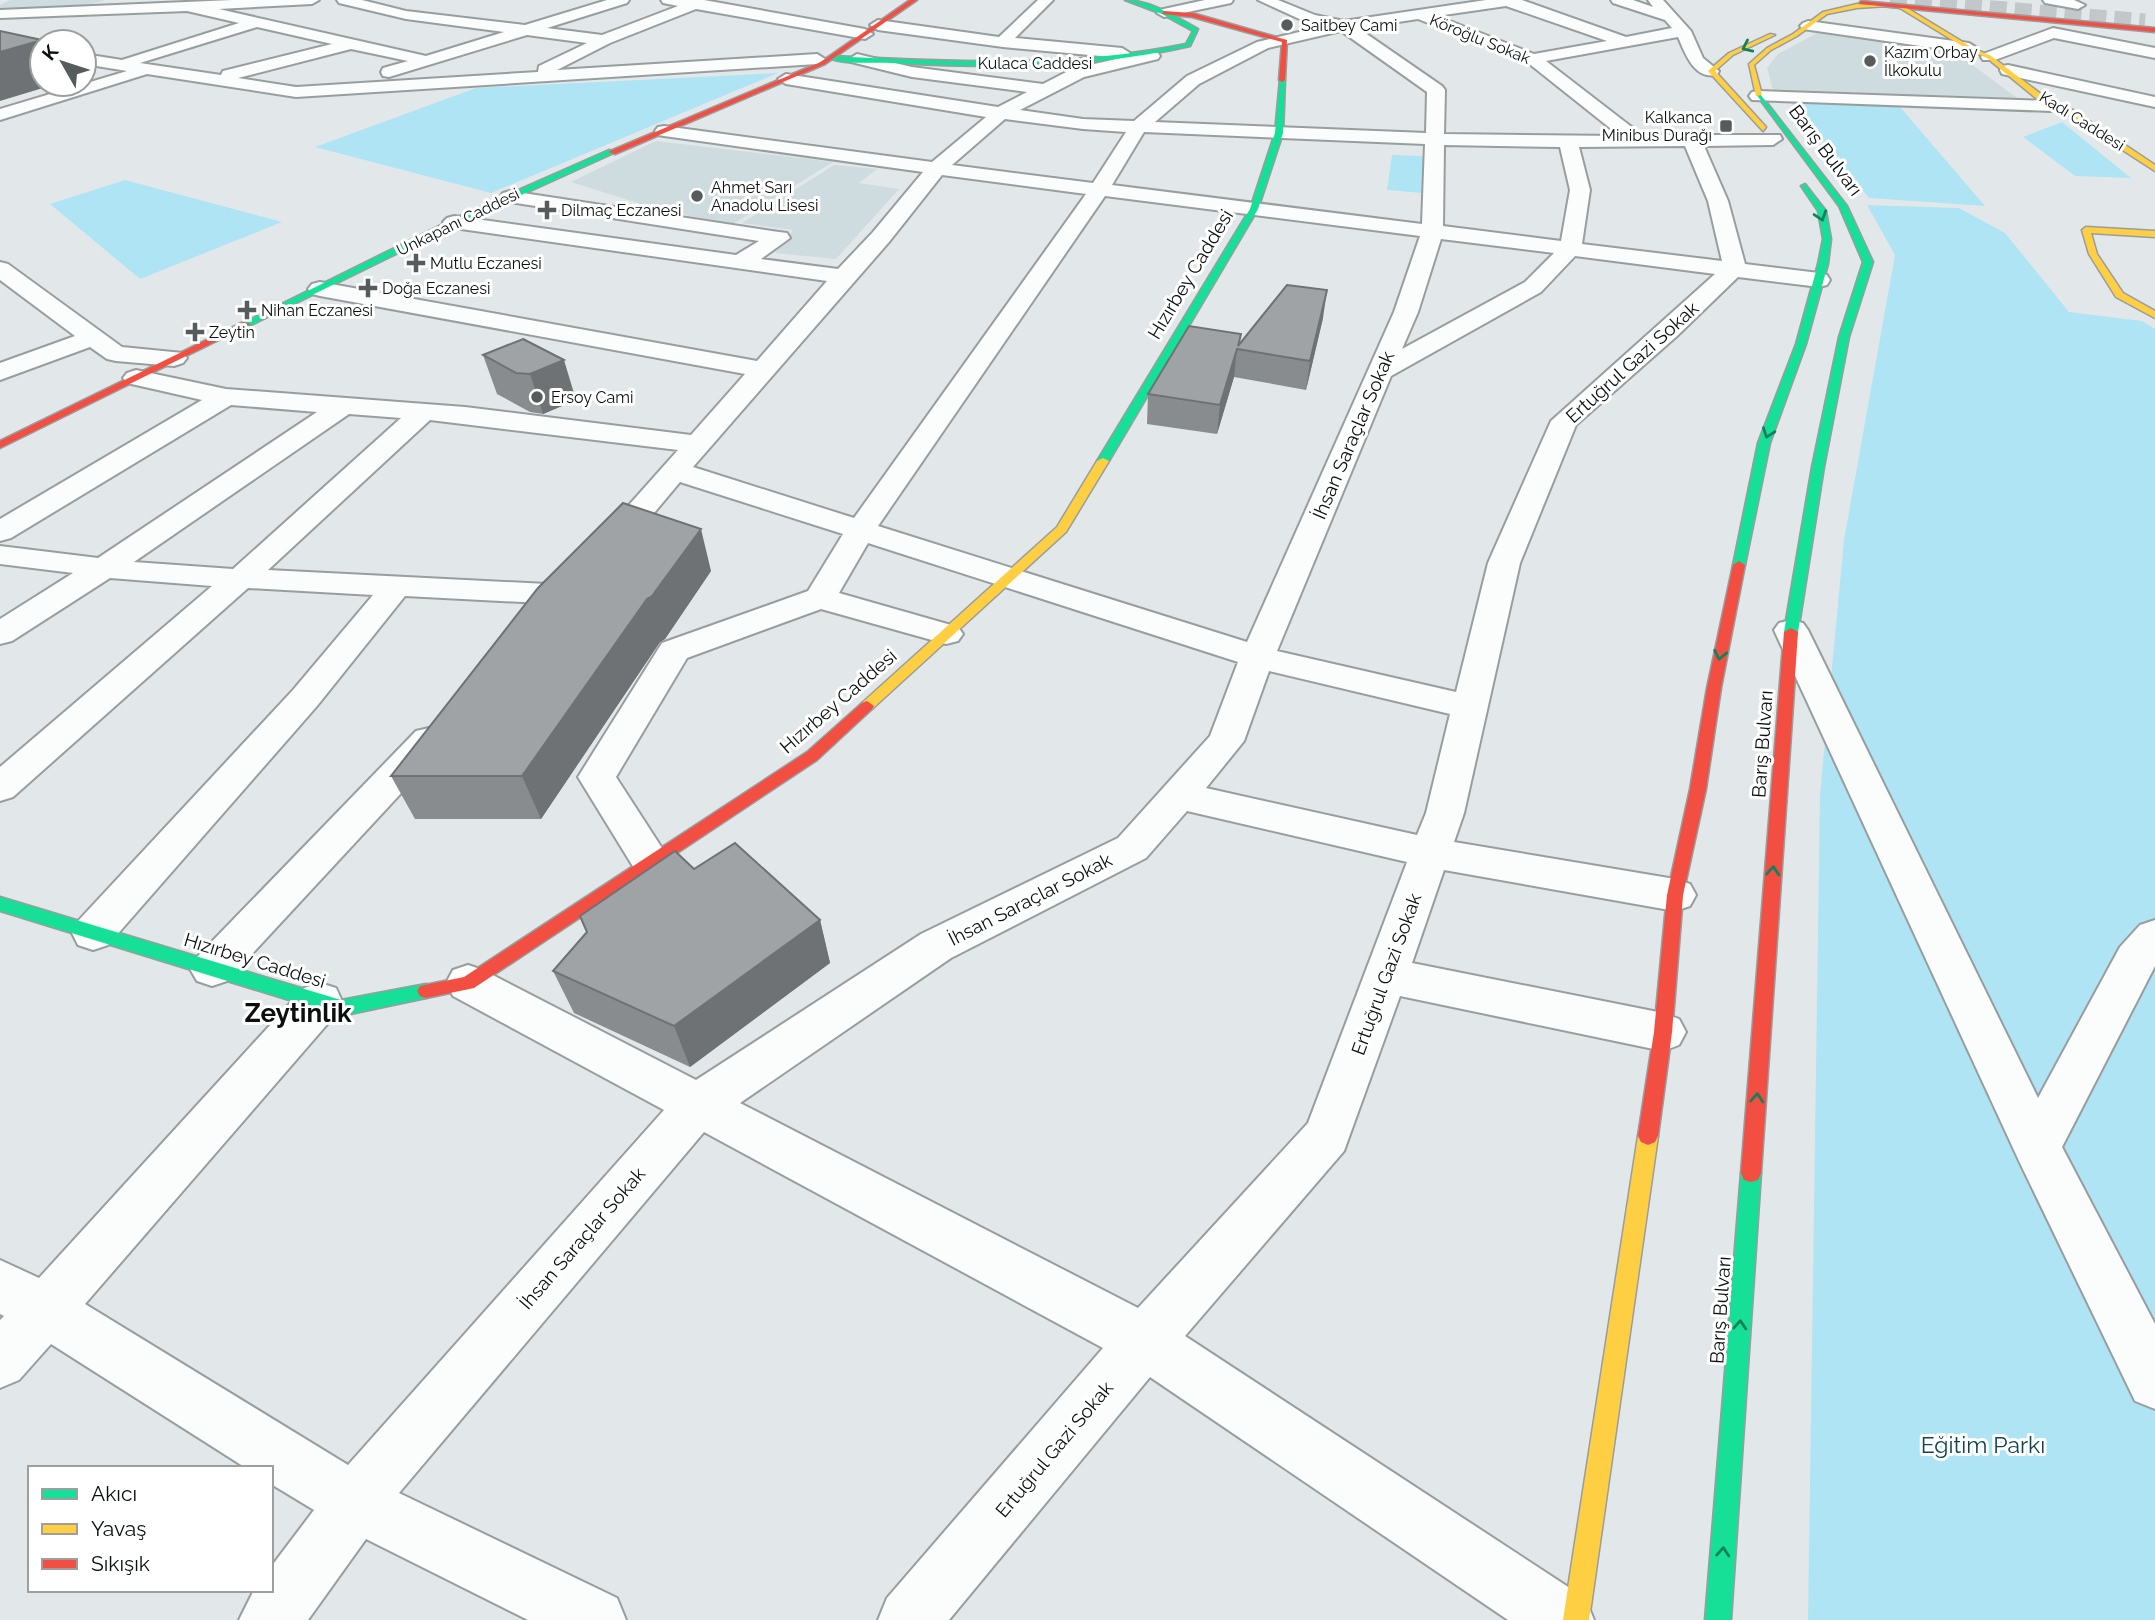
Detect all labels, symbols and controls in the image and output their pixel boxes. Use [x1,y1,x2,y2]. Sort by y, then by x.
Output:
street label: Köroğlu Sokak [1427,10,1534,68]
place label: Saitbey Cami [1301,16,1398,35]
marker: Saitbey Cami [1279,17,1295,33]
north arrow [28,28,98,98]
one-way arrow [1742,38,1754,52]
text: K [37,40,63,64]
place label: Kazım Orbay İlkokulu [1884,43,1978,80]
marker: Kazım Orbay İlkokulu [1862,53,1878,69]
street label: Kulaca Caddesi [978,54,1092,73]
street label: Kadı Caddesi [2036,87,2128,155]
street label: Barış Bulvarı [1785,100,1867,200]
place label: Kalkanca Minibus Durağı [1602,108,1712,145]
marker: Kalkanca Minibus Durağı [1718,118,1734,134]
place label: Ahmet Sarı Anadolu Lisesi [711,178,818,215]
street label: Unkapanı Caddesi [394,184,522,260]
marker: Ahmet Sarı Anadolu Lisesi [689,188,705,204]
place label: Dilmaç Eczanesi [561,201,681,220]
marker: Dilmaç Eczanesi [539,202,555,218]
street label: Hızırbey Caddesi [1143,205,1237,343]
one-way arrow [1813,209,1827,221]
place label: Mutlu Eczanesi [430,254,542,273]
marker: Mutlu Eczanesi [408,255,424,271]
place label: Doğa Eczanesi [382,279,490,298]
marker: Doğa Eczanesi [360,280,376,296]
street label: Ertuğrul Gazi Sokak [1561,297,1703,427]
place label: Nihan Eczanesi [261,301,373,320]
marker: Nihan Eczanesi [239,302,255,318]
place label: Zeytin [209,323,255,342]
marker: Zeytin [187,324,203,340]
street label: İhsan Saraçlar Sokak [1308,348,1398,522]
place label: Ersoy Cami [551,388,633,407]
marker: Ersoy Cami [529,389,545,405]
one-way arrow [1762,427,1776,439]
street label: Hızırbey Caddesi [775,644,901,758]
one-way arrow [1714,649,1729,661]
street label: Barış Bulvarı [1747,690,1777,798]
street label: İhsan Saraçlar Sokak [945,848,1115,950]
one-way arrow [1765,866,1780,877]
street label: Ertuğrul Gazi Sokak [1347,890,1425,1058]
street label: Hızırbey Caddesi [181,928,329,992]
district label: Zeytinlik [244,998,352,1028]
one-way arrow [1749,1092,1764,1103]
street label: İhsan Saraçlar Sokak [515,1163,649,1313]
street label: Barış Bulvarı [1705,1256,1735,1364]
one-way arrow [1732,1319,1747,1330]
street label: Ertuğrul Gazi Sokak [991,1377,1117,1521]
park label: Eğitim Parkı [1921,1431,2045,1458]
legend [28,1466,273,1592]
text: Akıcı [91,1481,137,1506]
text: Yavaş [91,1516,146,1541]
one-way arrow [1715,1546,1730,1557]
text: Sıkışık [91,1551,150,1576]

